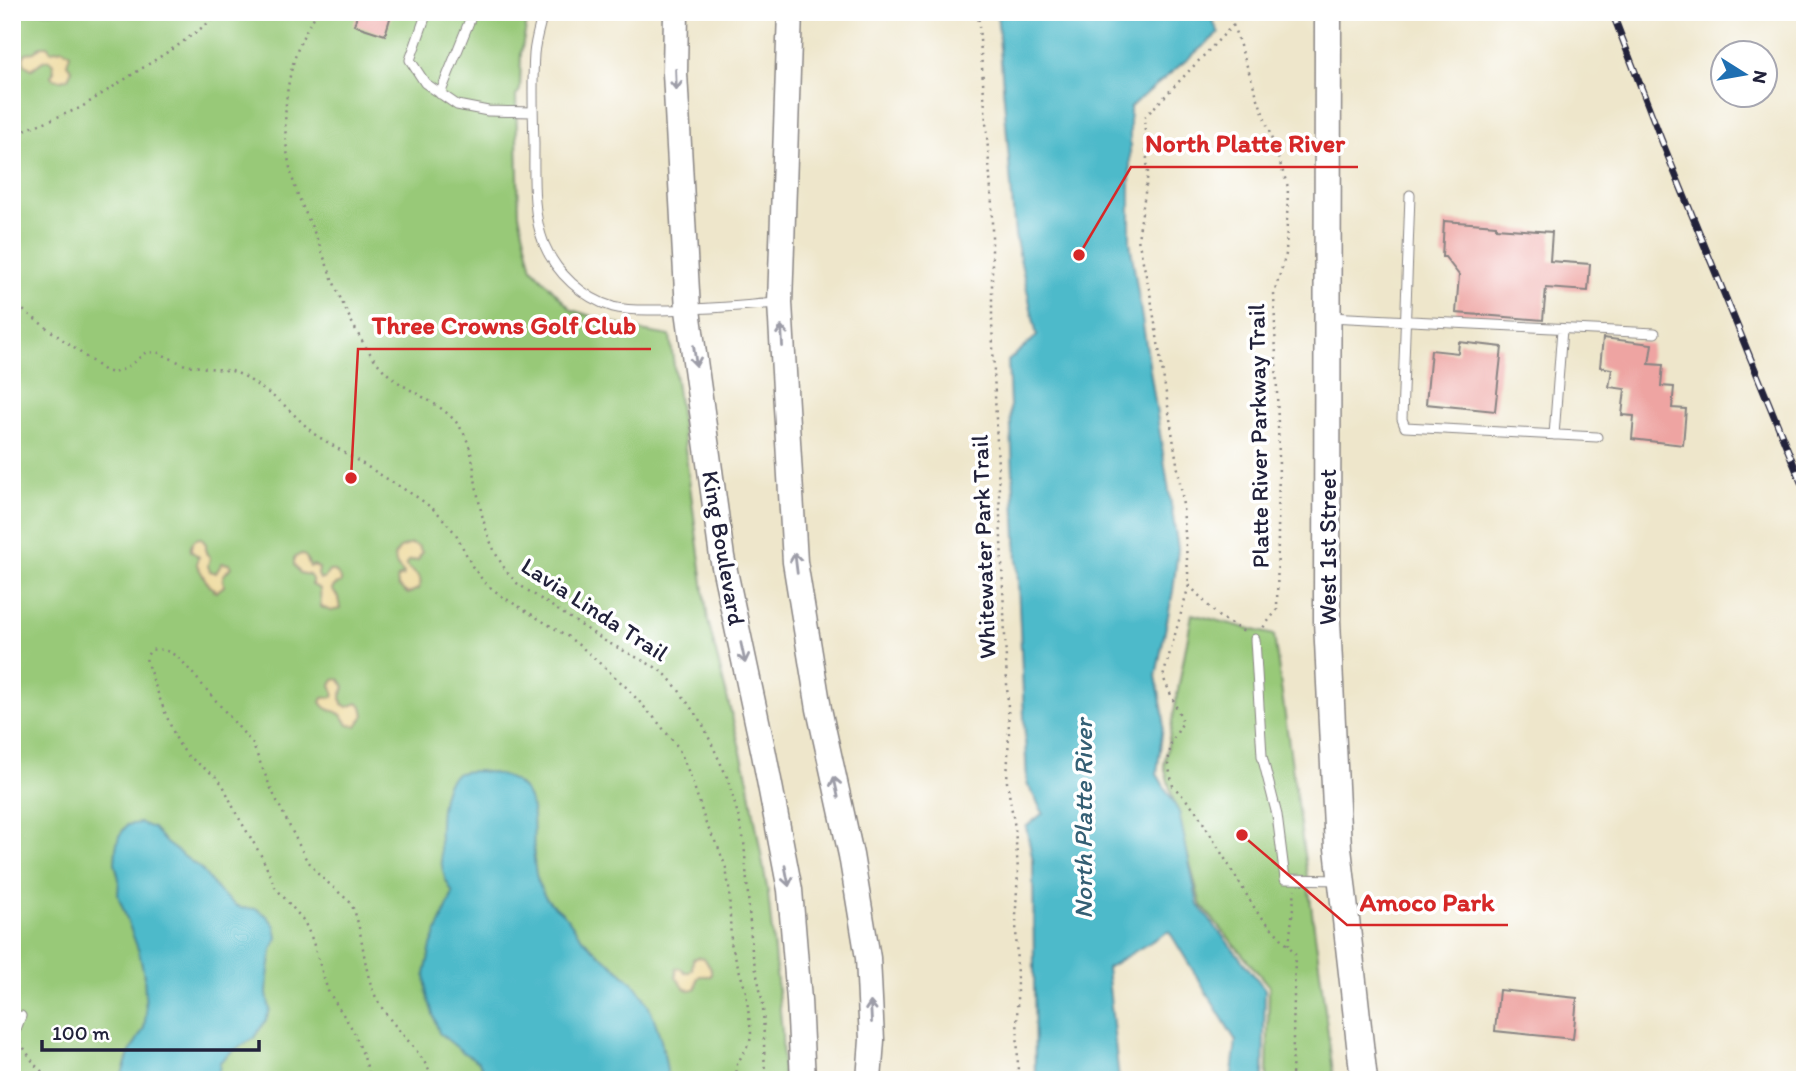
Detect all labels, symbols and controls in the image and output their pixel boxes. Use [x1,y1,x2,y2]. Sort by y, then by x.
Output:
north arrow [1708,38,1778,108]
one-way arrow [669,69,682,92]
text: N [1748,69,1773,86]
callout: North Platte River [1131,120,1358,167]
text: North Platte River [1145,127,1346,159]
callout: Three Crowns Golf Club [358,302,651,349]
street label: Platte River Parkway Trail [1241,303,1275,569]
text: Three Crowns Golf Club [371,309,636,341]
one-way arrow [775,325,788,348]
one-way arrow [688,344,701,367]
street label: Whitewater Park Trail [965,434,1001,660]
street label: King Boulevard [696,468,752,628]
street label: West 1st Street [1313,469,1342,625]
street label: Lavia Linda Trail [516,551,674,667]
one-way arrow [790,553,803,575]
one-way arrow [736,641,750,664]
water label: North Platte River [1067,716,1099,919]
one-way arrow [829,776,843,799]
one-way arrow [781,864,794,887]
callout: Amoco Park [1347,878,1508,925]
text: Amoco Park [1359,886,1495,918]
one-way arrow [864,1000,877,1023]
scale bar [42,1008,259,1052]
text: 100 m [52,1020,110,1045]

